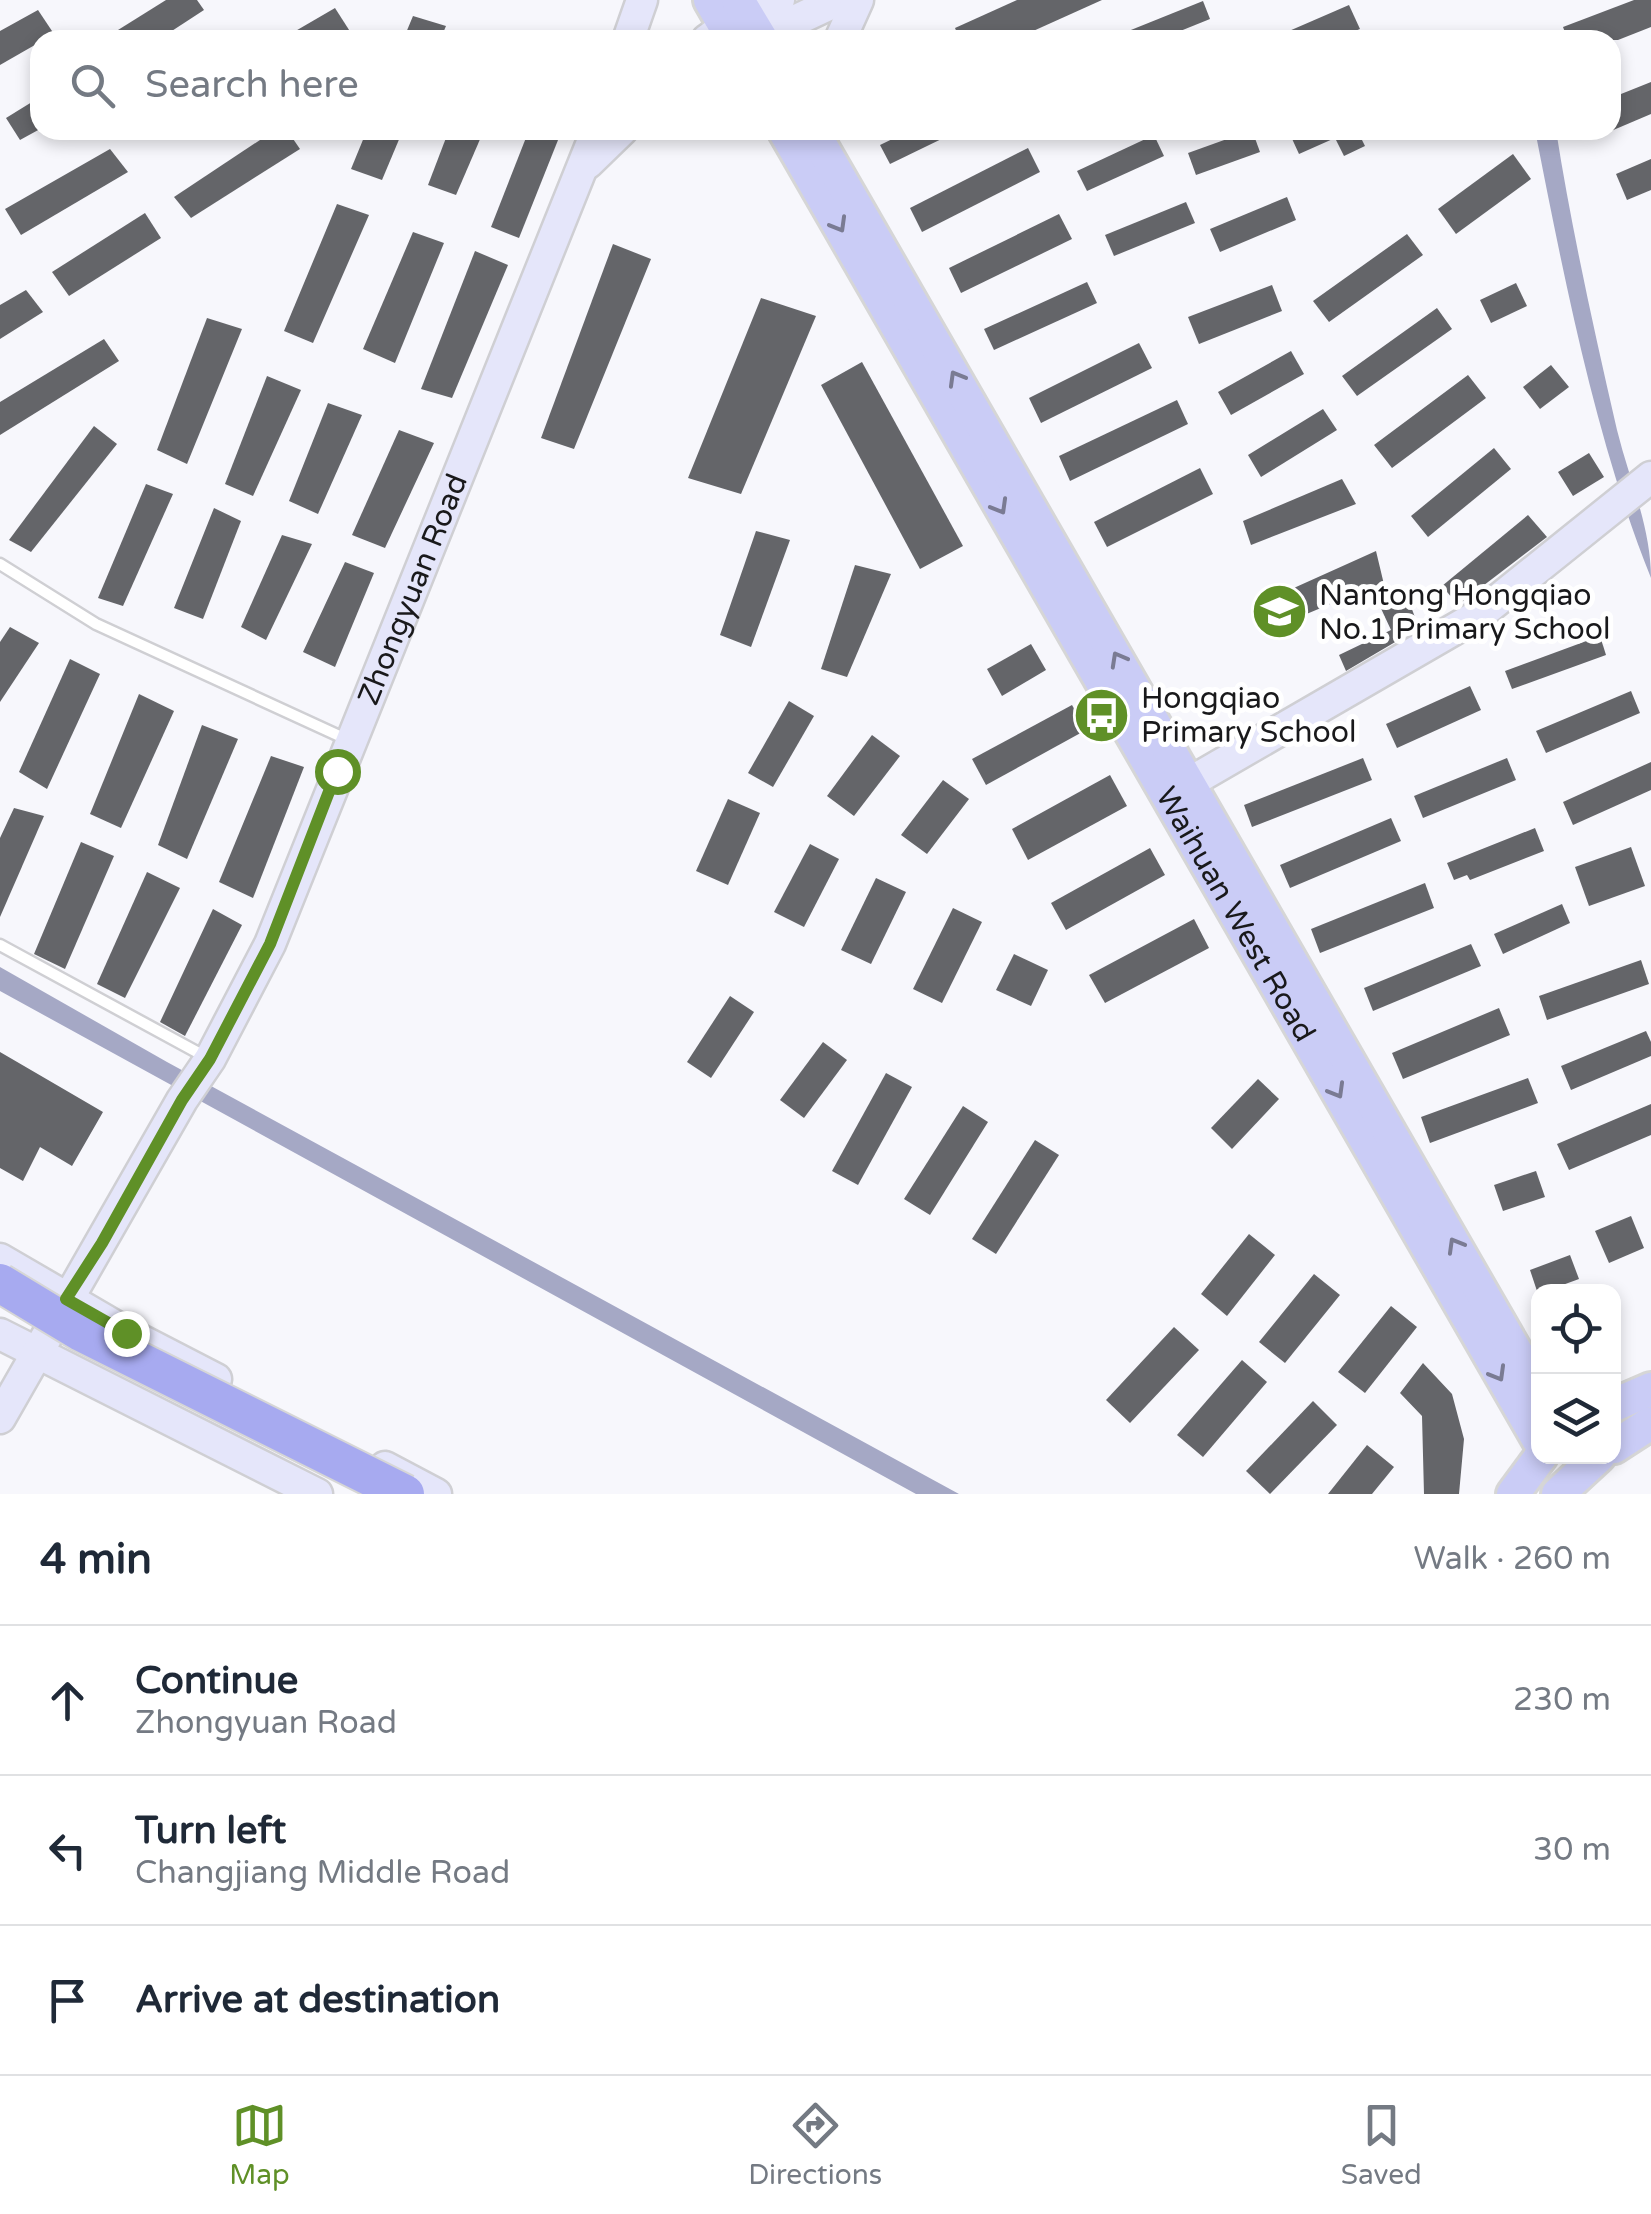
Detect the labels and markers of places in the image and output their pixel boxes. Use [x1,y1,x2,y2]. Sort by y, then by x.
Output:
place label: Nantong Hongqiao No.1 Primary School [1319,577,1610,648]
school or university icon: Nantong Hongqiao No.1 Primary School [1250,582,1310,642]
place label: Hongqiao Primary School [1141,680,1356,751]
bus stop icon: Hongqiao Primary School [1072,685,1132,745]

